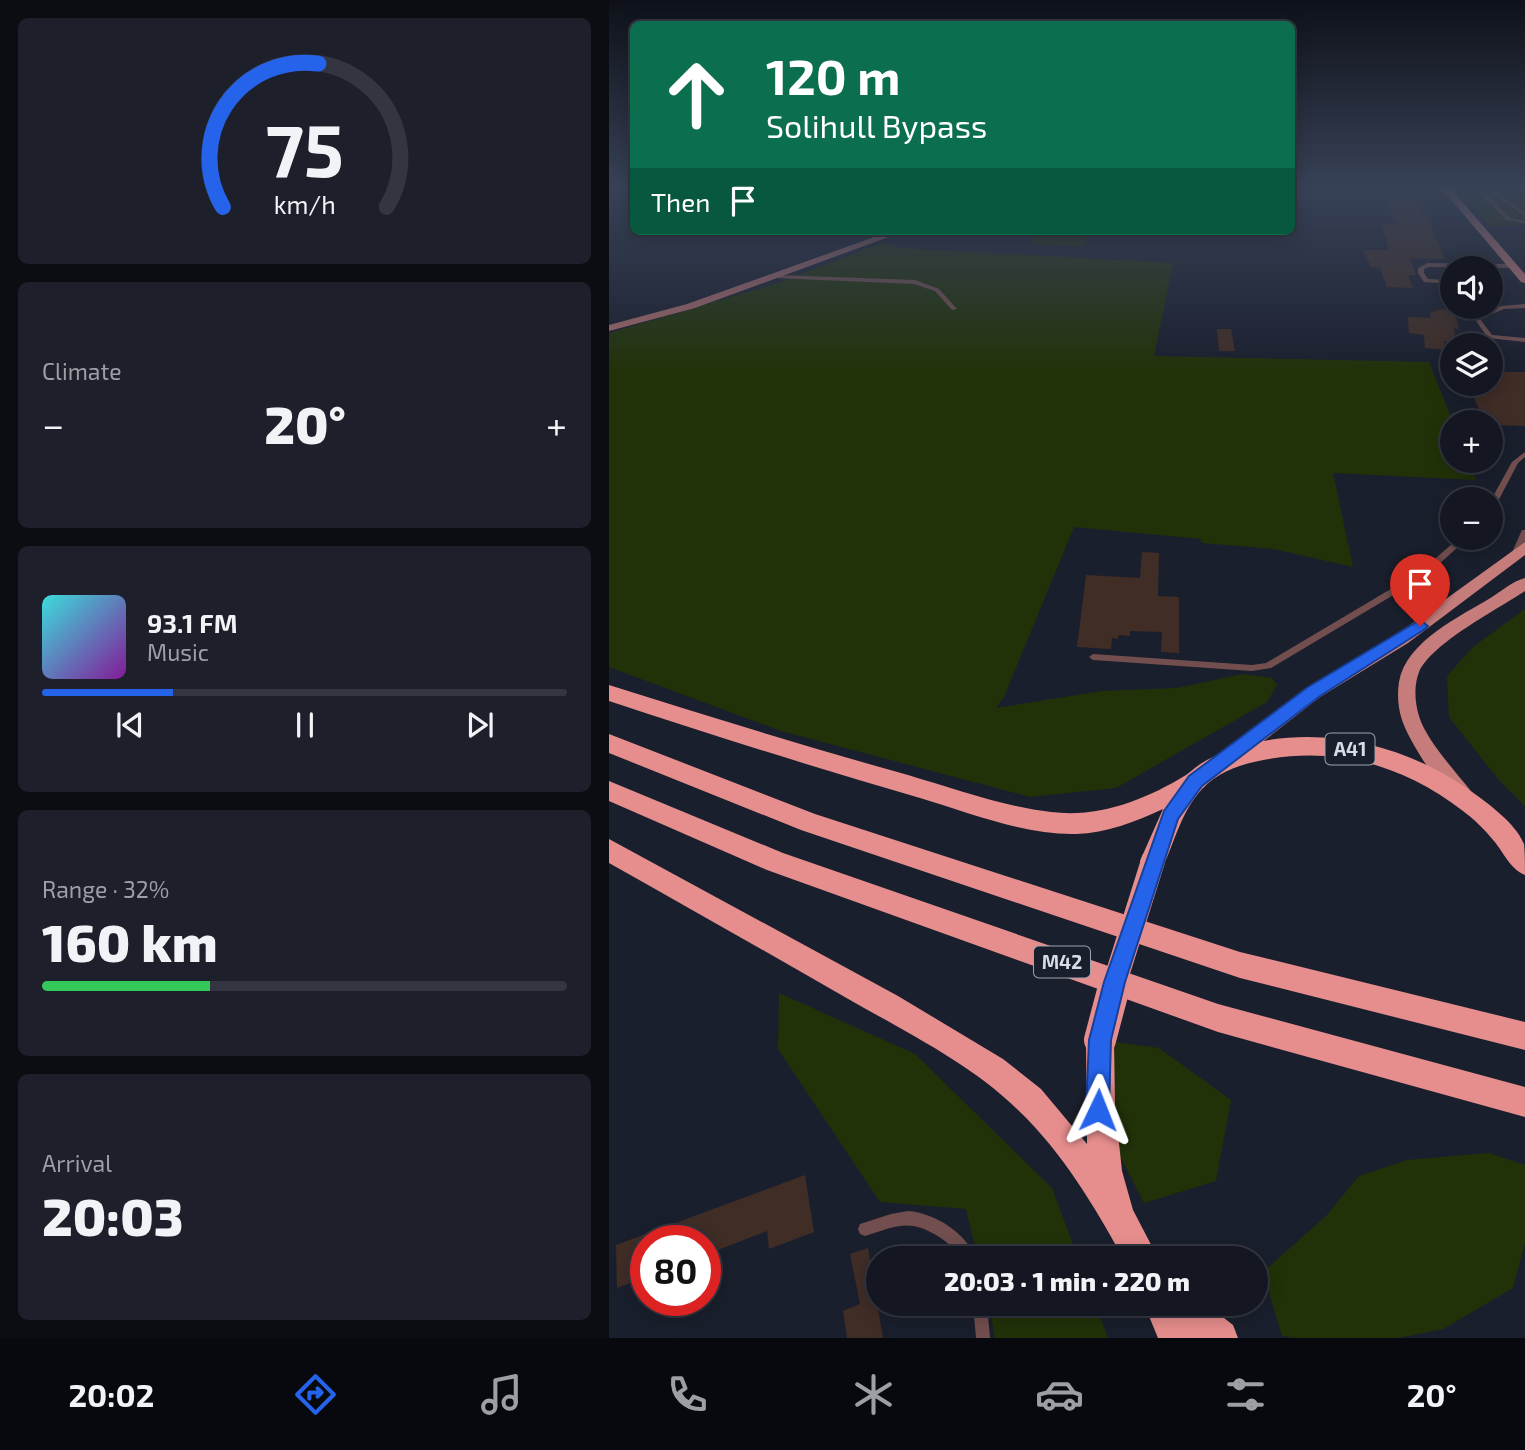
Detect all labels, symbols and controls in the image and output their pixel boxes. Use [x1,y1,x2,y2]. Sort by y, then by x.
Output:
text: 120 m [766,46,900,105]
icon: ahead [651,49,742,140]
text: 75 [265,104,344,192]
text: Solihull Bypass [766,106,987,144]
icon: arrive [724,182,762,220]
text: Then [651,186,710,217]
text: km/h [273,189,336,219]
map controls [1440,256,1503,550]
button: sound [1440,256,1503,319]
button: layers [1440,333,1503,396]
text: Climate [42,357,122,385]
text: 20° [264,392,346,454]
text: − [42,401,64,447]
text: + [546,401,567,447]
button: + [1440,410,1503,473]
button: − [1440,487,1503,550]
pin [1390,554,1450,626]
icon: arrive [1401,565,1439,603]
text: 93.1 FM [147,607,237,638]
text: Music [147,638,209,666]
icon: previous [111,706,149,744]
icon: pause [286,706,324,744]
icon: next [461,706,499,744]
road number: A41 [1325,734,1375,764]
text: Range · 32% [42,875,169,903]
text: 160 km [42,910,218,972]
road number: M42 [1034,946,1090,978]
position arrow [1061,1073,1135,1147]
text: Arrival [42,1149,112,1177]
text: 20:03 [42,1184,184,1246]
speed limit sign: 80 [630,1225,721,1316]
text: 20:03 · 1 min · 220 m [944,1265,1190,1296]
icon: directions [291,1370,340,1419]
icon: music [477,1370,526,1419]
icon: phone [663,1370,712,1419]
icon: climate [849,1370,898,1419]
icon: car [1035,1370,1084,1419]
icon: filters [1221,1370,1270,1419]
text: 20:02 [68,1375,154,1413]
text: 20° [1407,1375,1457,1413]

